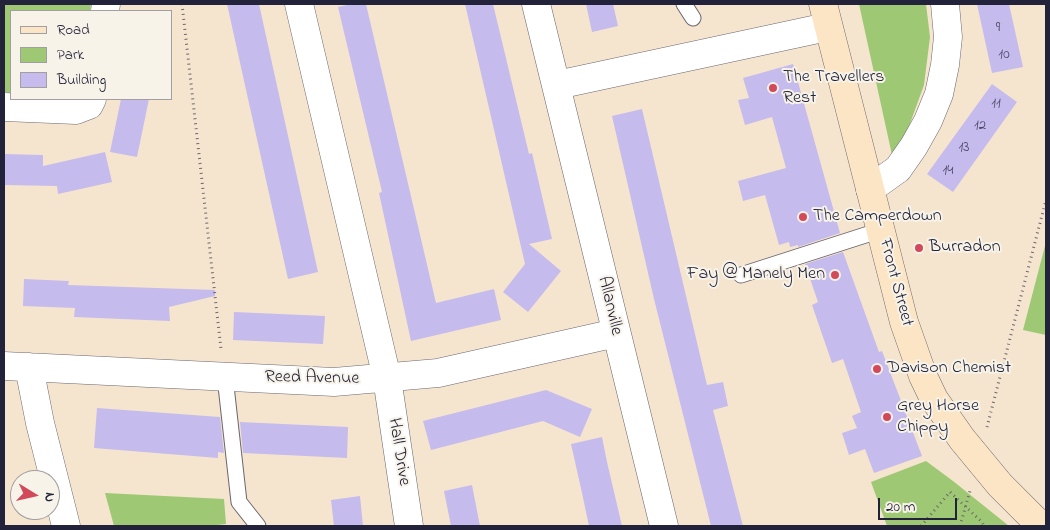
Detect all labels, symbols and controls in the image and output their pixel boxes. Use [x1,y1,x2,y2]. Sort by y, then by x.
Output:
legend [10,10,172,100]
text: Road [57,19,90,41]
house number: 9 [996,20,1000,38]
text: Park [57,44,84,66]
house number: 10 [998,47,1010,65]
place label: The Travellers Rest [783,67,884,110]
text: Building [57,69,106,91]
marker: The Travellers Rest [767,82,779,94]
house number: 11 [991,96,1001,114]
house number: 12 [974,118,986,136]
house number: 13 [959,140,969,158]
house number: 14 [943,163,953,181]
place label: The Camperdown [813,206,942,228]
marker: The Camperdown [797,211,809,223]
street label: Front Street [873,237,917,329]
place label: Burradon [929,237,1001,259]
marker: Burradon [913,242,925,254]
place label: Fay @ Manely Men [687,264,825,286]
marker: Fay @ Manely Men [829,269,841,281]
street label: Allanville [592,274,626,338]
place label: Davison Chemist [887,358,1011,380]
marker: Davison Chemist [871,363,883,375]
street label: Reed Avenue [265,367,359,391]
place label: Grey Horse Chippy [897,396,979,438]
marker: Grey Horse Chippy [881,411,893,423]
street label: Hall Drive [382,417,414,487]
north arrow [10,470,60,520]
scale bar [880,488,959,520]
text: N [38,491,60,504]
text: 20 m [886,496,915,518]

